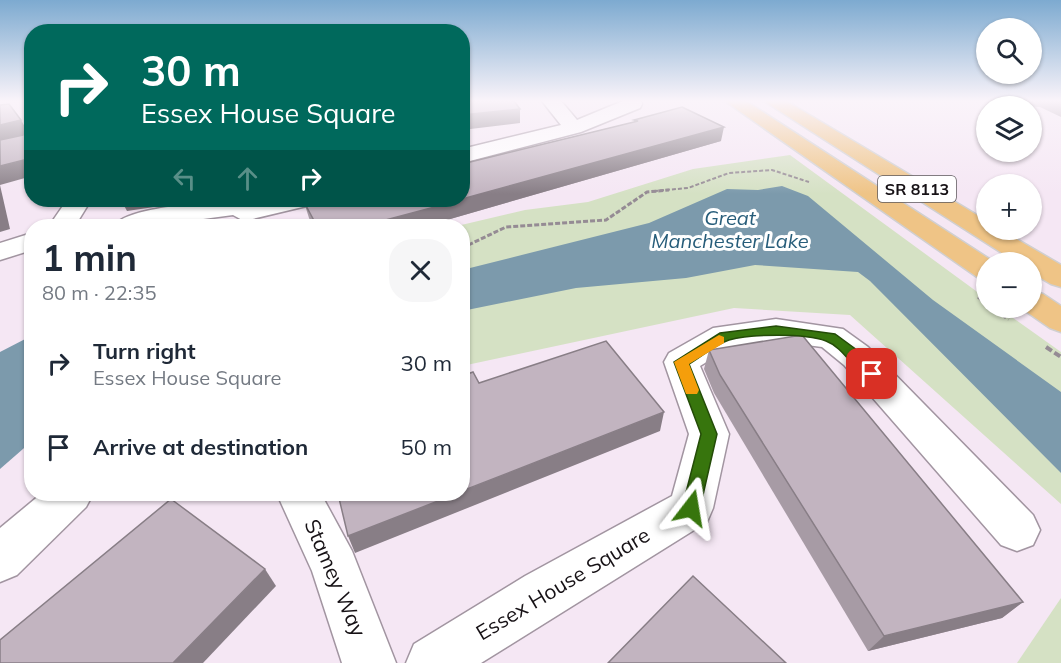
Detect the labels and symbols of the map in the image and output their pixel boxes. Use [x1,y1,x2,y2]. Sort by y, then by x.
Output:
road number: SR 8113 [878,176,956,202]
water label: Great Manchester Lake [651,205,809,253]
pin [846,348,897,399]
position arrow [659,476,723,540]
street label: Stamey Way [300,515,372,640]
street label: Essex House Square [471,521,654,645]

